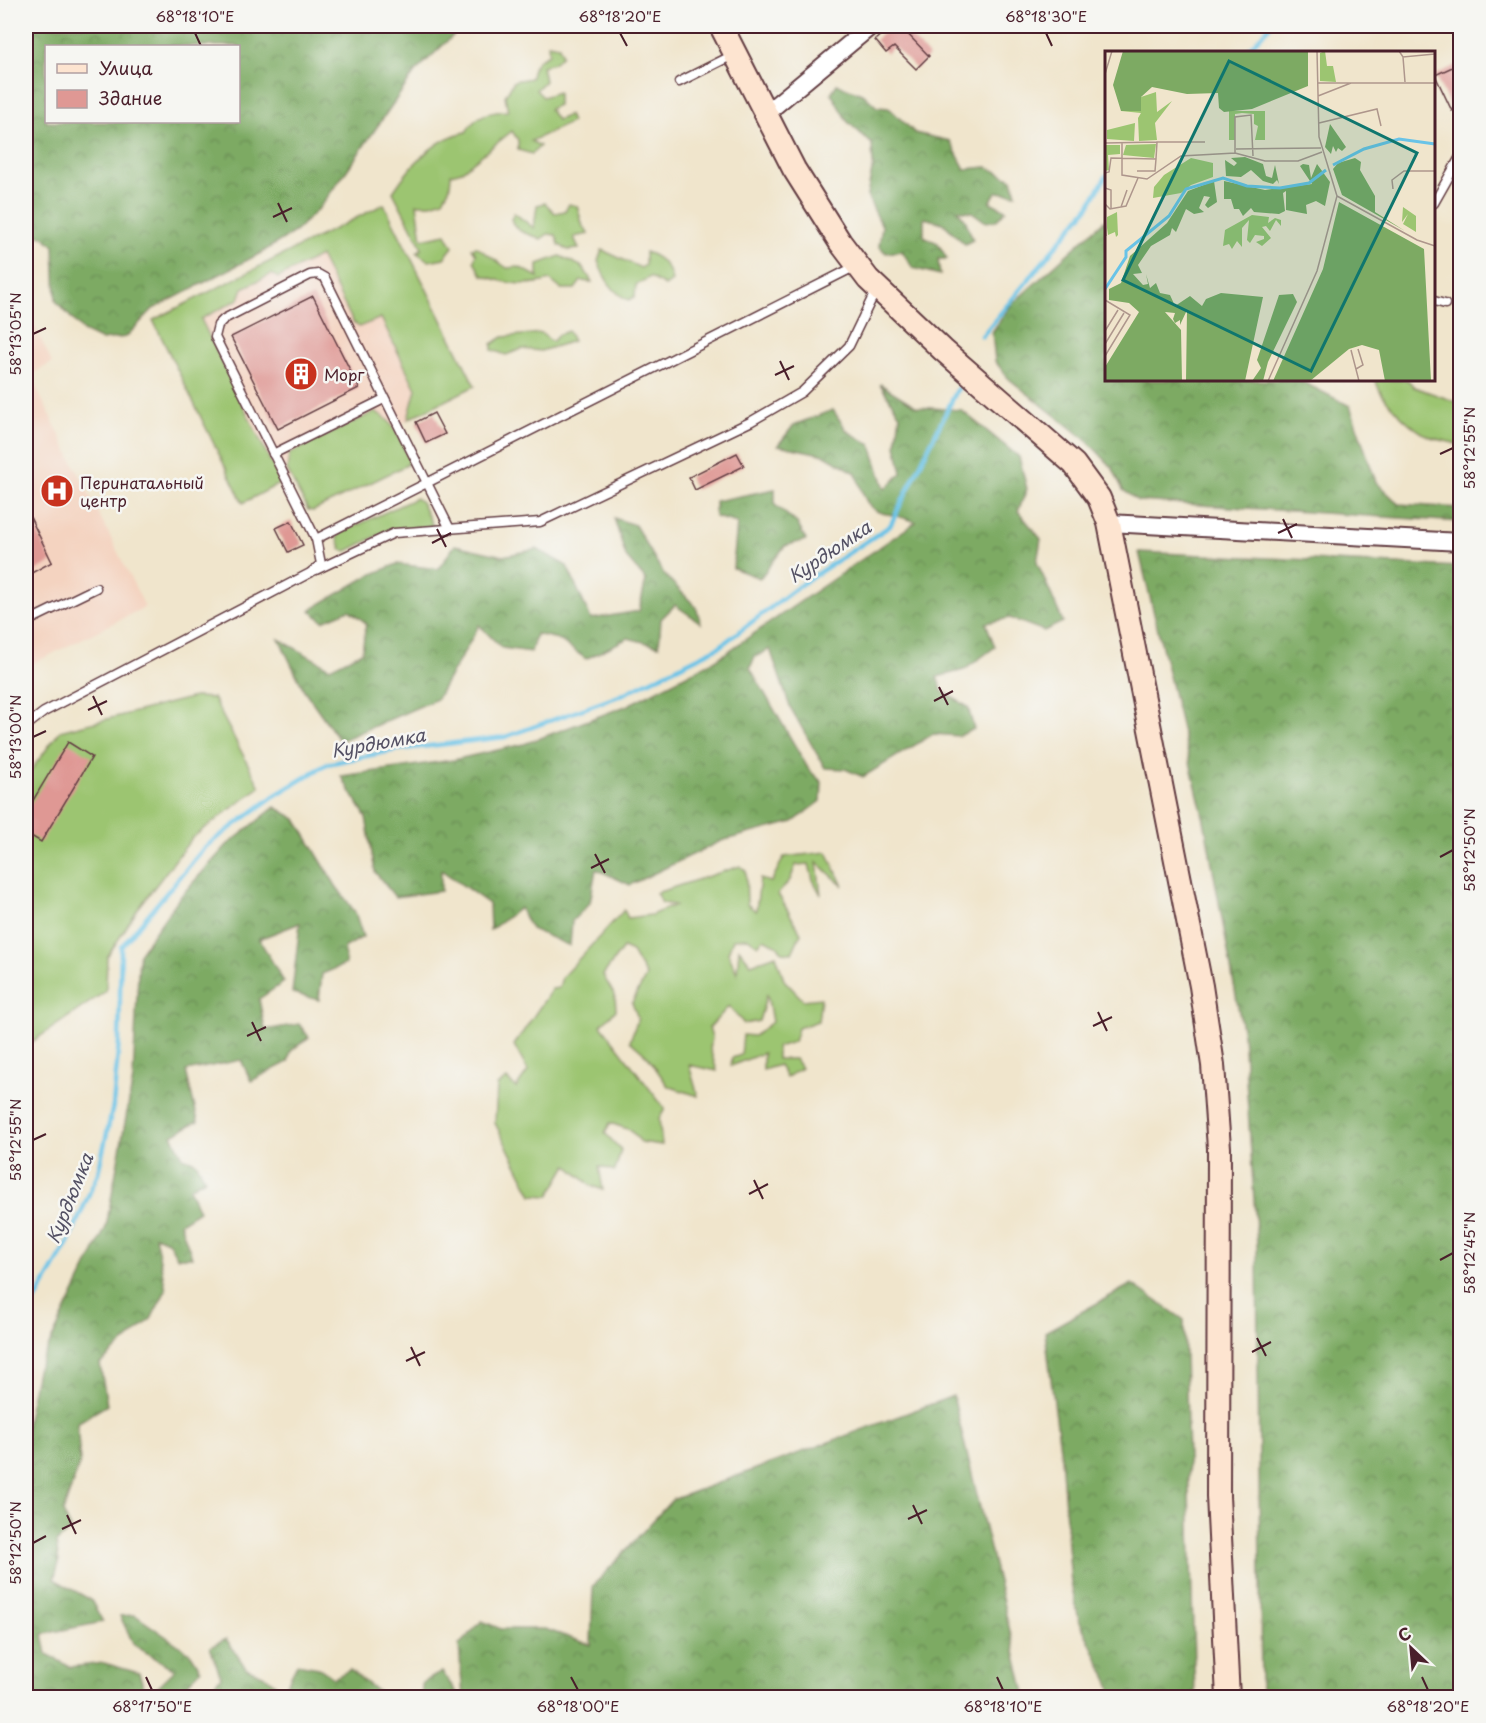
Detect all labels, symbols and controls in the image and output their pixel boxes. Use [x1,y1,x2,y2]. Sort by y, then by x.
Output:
text: 68°18'10"E [155,4,235,27]
text: 68°18'20"E [579,4,661,27]
text: 68°18'30"E [1005,4,1087,27]
legend [45,45,240,123]
inset map [1105,51,1435,381]
text: Улица [99,54,153,81]
text: Здание [99,84,162,111]
text: 58°13'05"N [3,292,26,376]
building icon: Морг [283,356,319,392]
place label: Морг [324,362,365,386]
text: 58°12'55"N [1457,406,1480,490]
place label: Перинатальный центр [80,470,204,512]
hospital icon: Перинатальный центр [39,473,75,509]
water label: Курдюмка [782,513,877,589]
text: 58°13'00"N [3,695,26,779]
water label: Курдюмка [329,720,428,764]
text: 58°12'50"N [1457,808,1480,892]
text: 58°12'55"N [3,1098,26,1182]
water label: Курдюмка [39,1148,100,1247]
text: 58°12'45"N [1457,1212,1480,1294]
text: 58°12'50"N [3,1501,26,1585]
north arrow [1381,1618,1441,1678]
text: С [1393,1620,1415,1647]
text: 68°17'50"E [112,1694,192,1717]
text: 68°18'00"E [536,1694,620,1717]
text: 68°18'10"E [963,1694,1043,1717]
text: 68°18'20"E [1387,1694,1469,1717]

